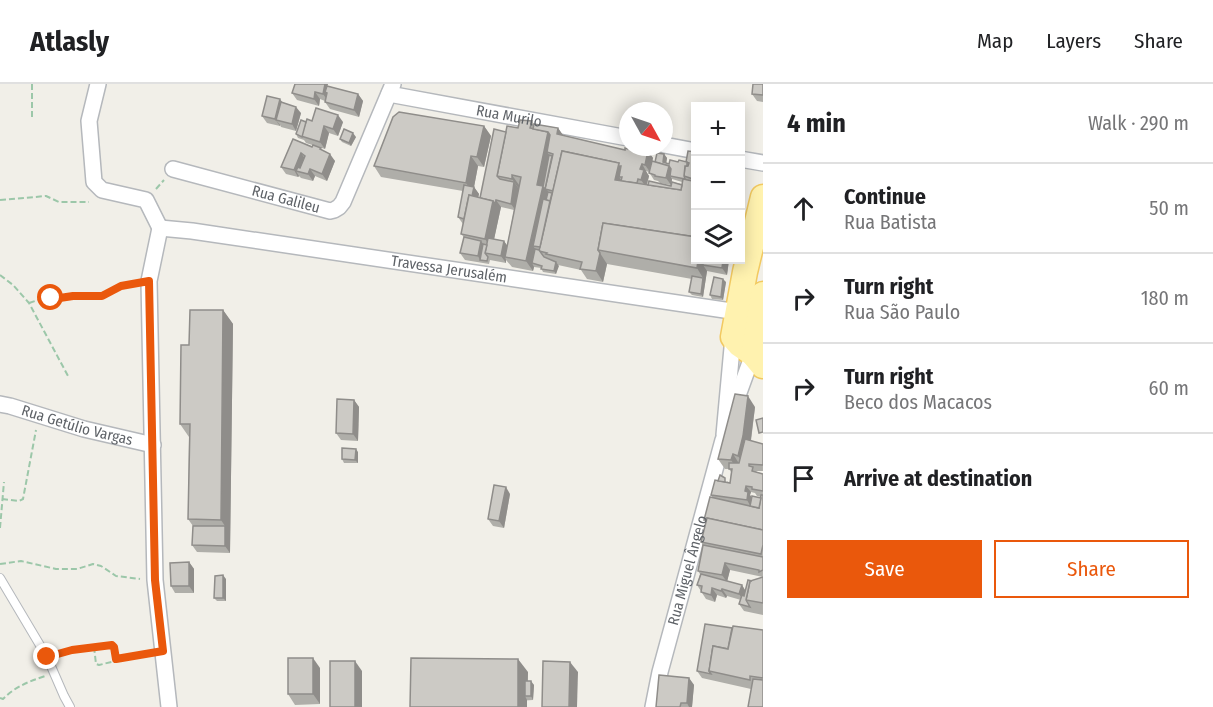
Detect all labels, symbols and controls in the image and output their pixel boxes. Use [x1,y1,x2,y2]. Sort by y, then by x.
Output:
text: Atlasly [30,25,109,58]
text: Map [977,28,1013,54]
text: Layers [1046,28,1101,54]
text: Share [1134,28,1183,54]
street label: Rua Murilo [475,101,543,131]
north arrow [619,102,673,156]
map controls [691,102,745,264]
button: + [691,102,745,156]
text: 4 min [787,108,846,139]
text: Walk · 290 m [1088,111,1189,135]
button: − [691,156,745,210]
street label: Rua Galileu [250,182,322,217]
text: Continue [844,183,926,210]
icon: ahead [787,192,820,225]
text: 50 m [1149,196,1189,220]
button: layers [691,210,745,264]
text: Rua Batista [844,210,937,234]
street label: Travessa Jerusalém [390,252,508,287]
text: Turn right [844,273,933,300]
icon: right [787,282,820,315]
route start [37,284,63,310]
text: 180 m [1141,286,1189,310]
text: Rua São Paulo [844,300,960,324]
text: Turn right [844,363,933,390]
icon: right [787,372,820,405]
text: 60 m [1149,376,1189,400]
text: Beco dos Macacos [844,390,992,414]
street label: Rua Getúlio Vargas [19,401,134,449]
icon: arrive [787,462,820,495]
text: Arrive at destination [844,465,1032,492]
street label: Rua Miguel Ângelo [664,513,711,627]
button: Save [787,540,982,598]
button: Share [994,540,1189,598]
route end [33,643,59,669]

